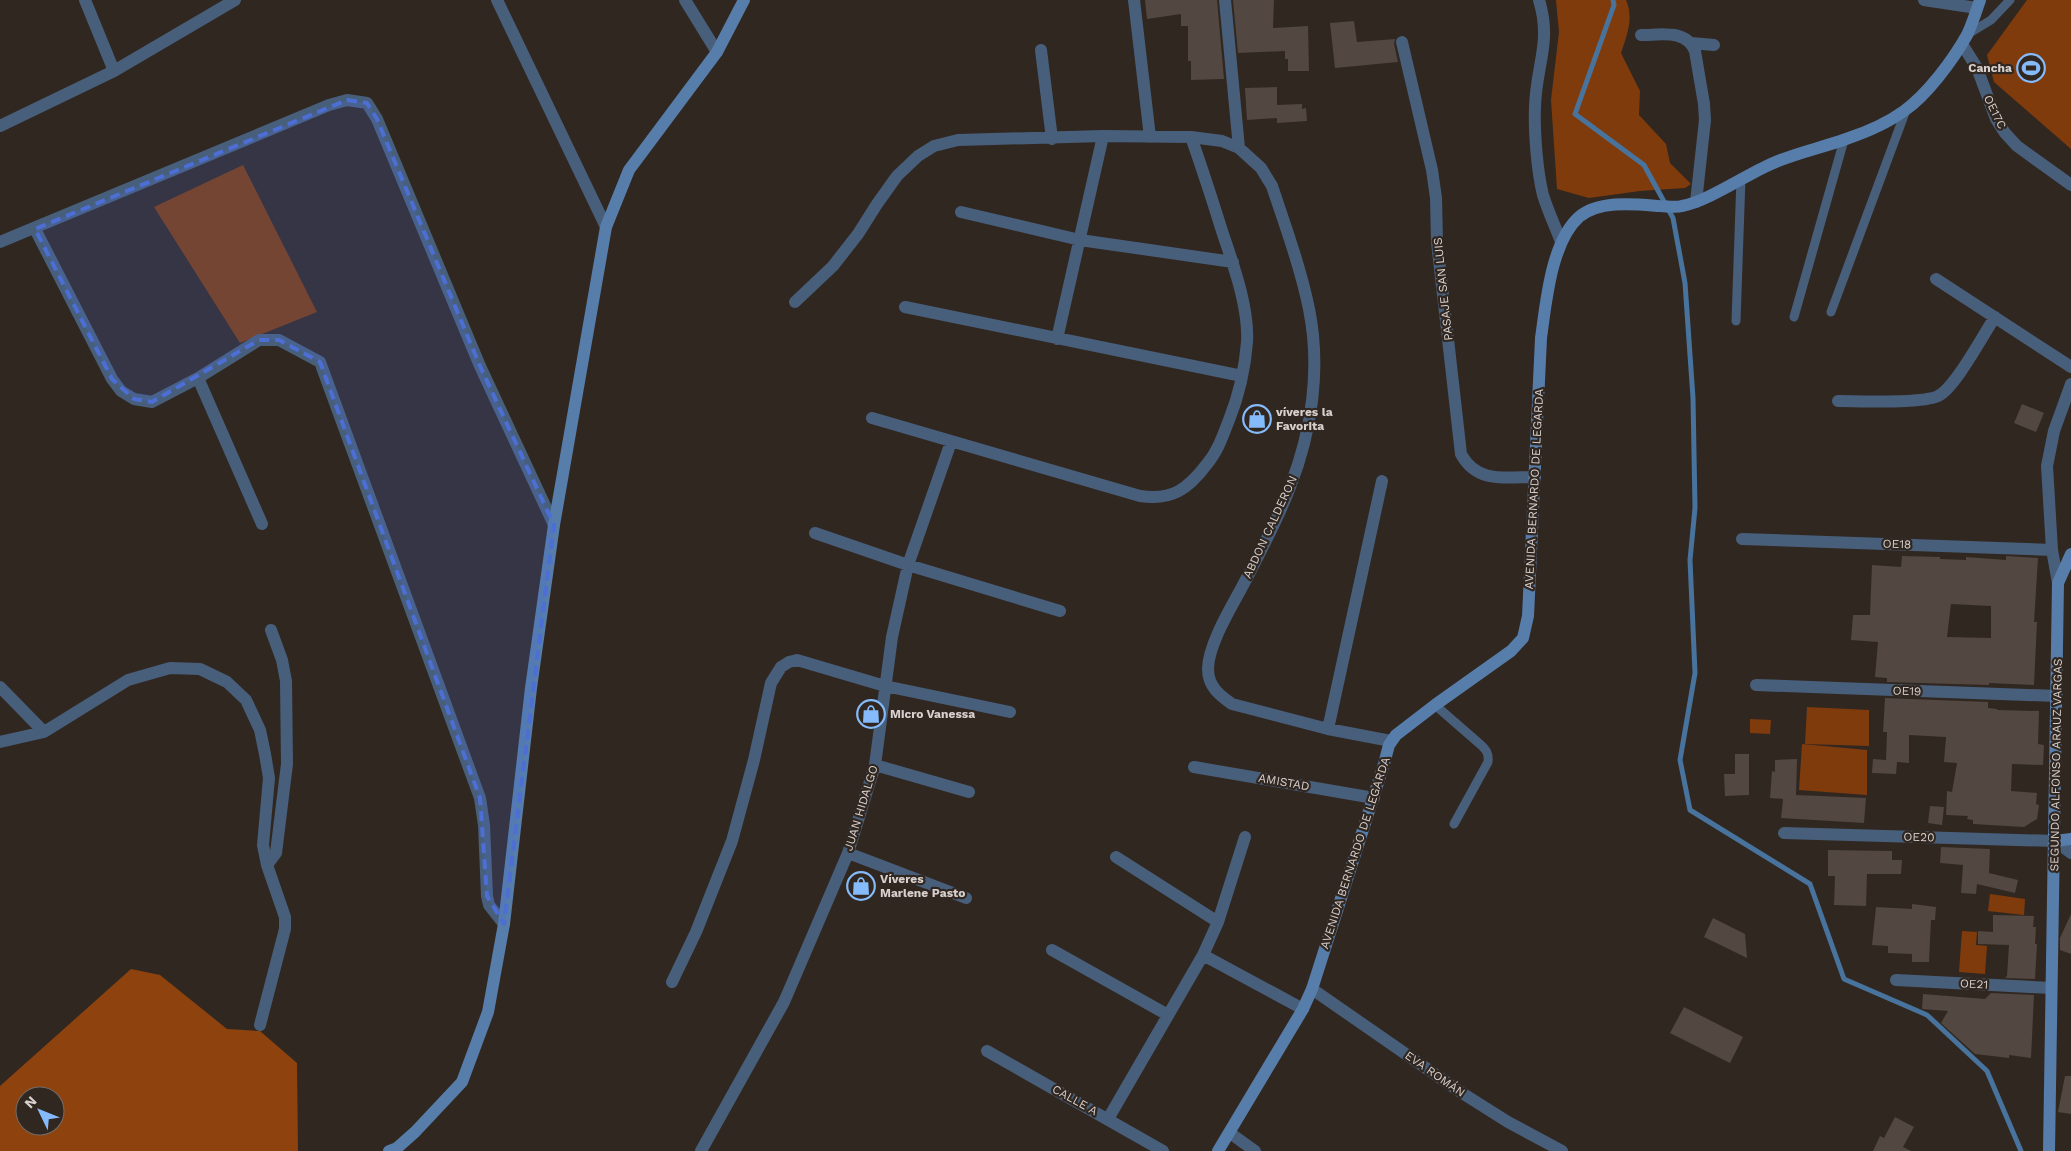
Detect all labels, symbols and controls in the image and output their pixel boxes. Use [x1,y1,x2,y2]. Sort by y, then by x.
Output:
sports icon: Cancha [2016,53,2046,83]
place label: Cancha [1968,61,2012,75]
street label: OE17C [1981,93,2009,131]
street label: PASAJE SAN LUIS [1431,237,1455,341]
street label: AVENIDA BERNARDO DE LEGARDA [1522,388,1546,590]
shop icon: víveres la Favorita [1242,404,1272,434]
place label: víveres la Favorita [1275,405,1333,433]
street label: ABDON CALDERON [1240,473,1300,581]
street label: OE18 [1882,537,1912,551]
street label: SEGUNDO ALFONSO ARAUZ VARGAS [2047,658,2065,872]
street label: OE19 [1892,684,1922,698]
shop icon: Micro Vanessa [856,699,886,729]
place label: Micro Vanessa [890,707,975,721]
street label: AVENIDA BERNARDO DE LEGARDA [1317,755,1393,951]
street label: JUAN HIDALGO [841,763,881,853]
street label: AMISTAD [1257,771,1311,793]
street label: OE20 [1903,829,1935,845]
shop icon: Víveres Marlene Pasto [846,871,876,901]
place label: Víveres Marlene Pasto [880,872,965,900]
street label: OE21 [1959,976,1989,992]
street label: EVA ROMÁN [1402,1048,1468,1100]
street label: CALLE A [1050,1082,1100,1118]
north arrow [15,1086,65,1136]
text: N [21,1093,40,1111]

